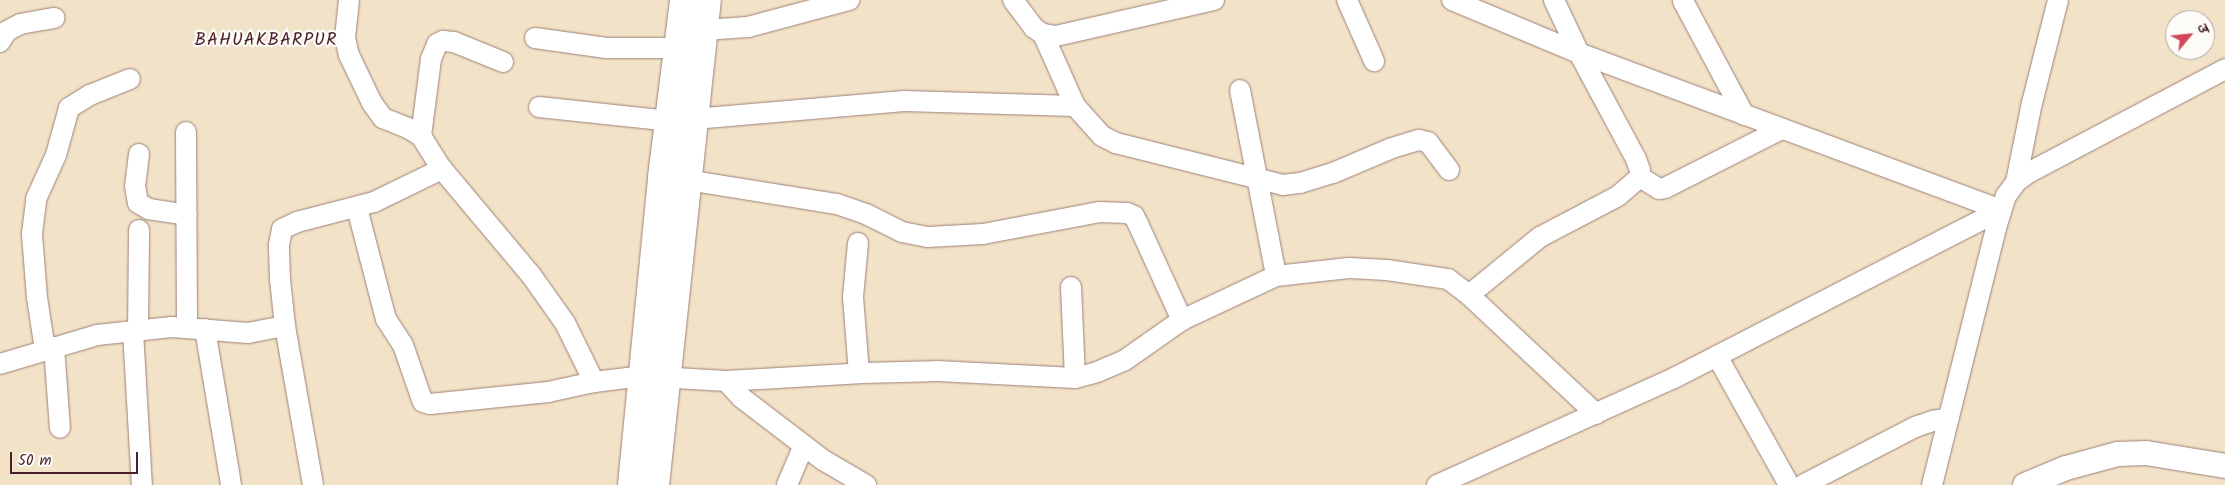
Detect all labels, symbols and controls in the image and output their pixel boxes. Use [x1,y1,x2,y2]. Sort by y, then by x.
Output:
north arrow [2165,10,2215,60]
text: उ [2191,19,2214,37]
district label: BAHUAKBARPUR [193,30,339,52]
scale bar [12,442,140,474]
text: 50 m [18,449,52,473]

